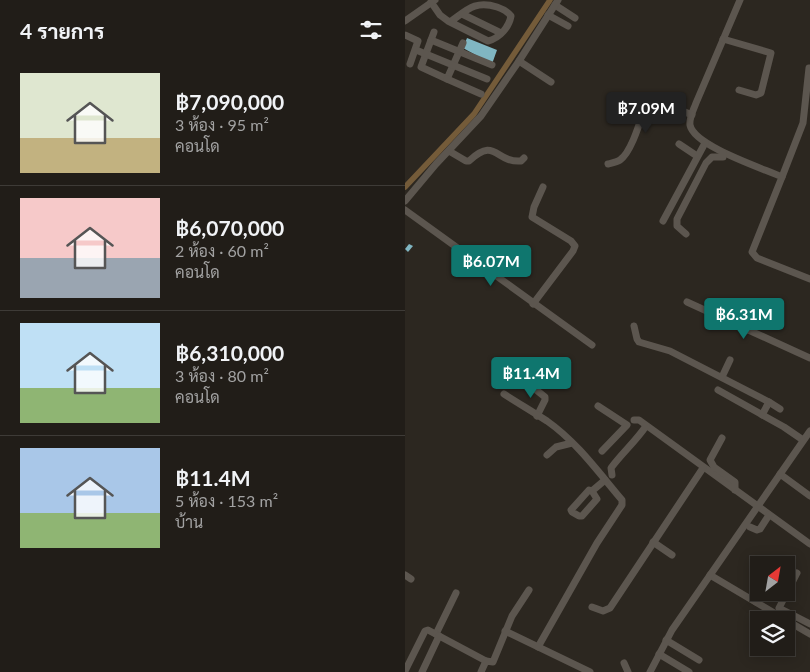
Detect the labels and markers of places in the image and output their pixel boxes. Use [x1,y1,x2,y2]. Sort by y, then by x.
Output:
pin: ฿7.09M [605,92,687,134]
pin: ฿6.07M [450,244,532,287]
pin: ฿6.31M [703,298,785,340]
pin: ฿11.4M [490,356,572,399]

